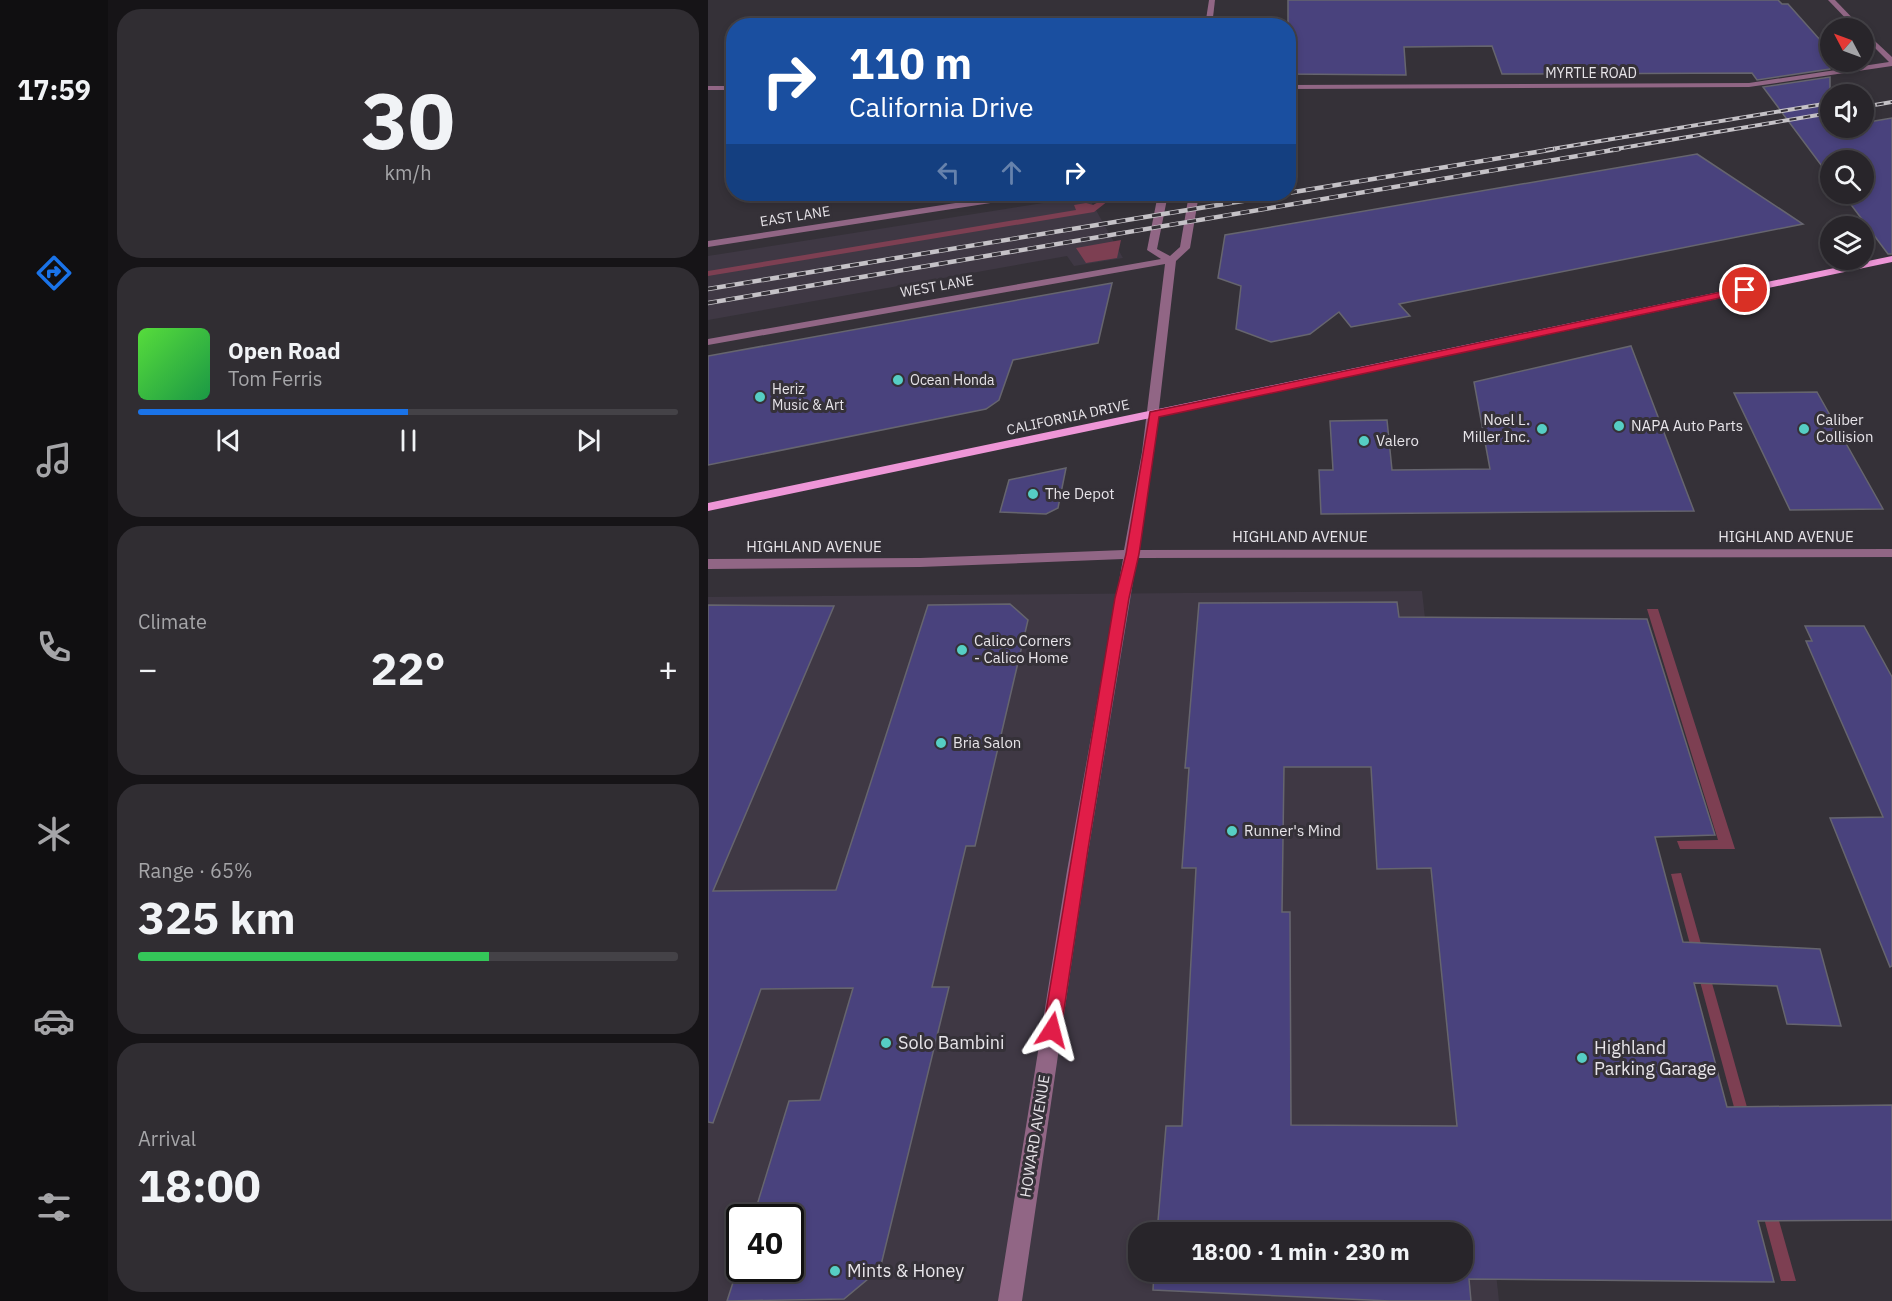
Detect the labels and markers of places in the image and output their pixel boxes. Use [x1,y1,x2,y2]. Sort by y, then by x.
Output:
pin [1719,264,1770,315]
place label: Ocean Honda [910,371,995,389]
marker: Ocean Honda [891,373,905,387]
place label: Heriz Music & Art [772,380,844,414]
marker: Heriz Music & Art [753,390,767,404]
place label: Noel L. Miller Inc. [1463,410,1530,446]
place label: Caliber Collision [1816,410,1874,446]
place label: NAPA Auto Parts [1631,416,1743,435]
marker: NAPA Auto Parts [1612,419,1626,433]
marker: Noel L. Miller Inc. [1535,422,1549,436]
marker: Caliber Collision [1797,422,1811,436]
place label: Valero [1376,431,1419,450]
marker: Valero [1357,434,1371,448]
place label: The Depot [1045,484,1115,503]
marker: The Depot [1026,487,1040,501]
place label: Calico Corners - Calico Home [974,631,1071,667]
marker: Calico Corners - Calico Home [955,643,969,657]
place label: Bria Salon [953,733,1021,752]
marker: Bria Salon [934,736,948,750]
place label: Runner's Mind [1244,821,1341,840]
marker: Runner's Mind [1225,824,1239,838]
place label: Solo Bambini [898,1031,1005,1054]
marker: Solo Bambini [879,1036,893,1050]
place label: Highland Parking Garage [1594,1036,1717,1080]
marker: Highland Parking Garage [1575,1051,1589,1065]
place label: Mints & Honey [847,1259,964,1282]
marker: Mints & Honey [828,1264,842,1278]

